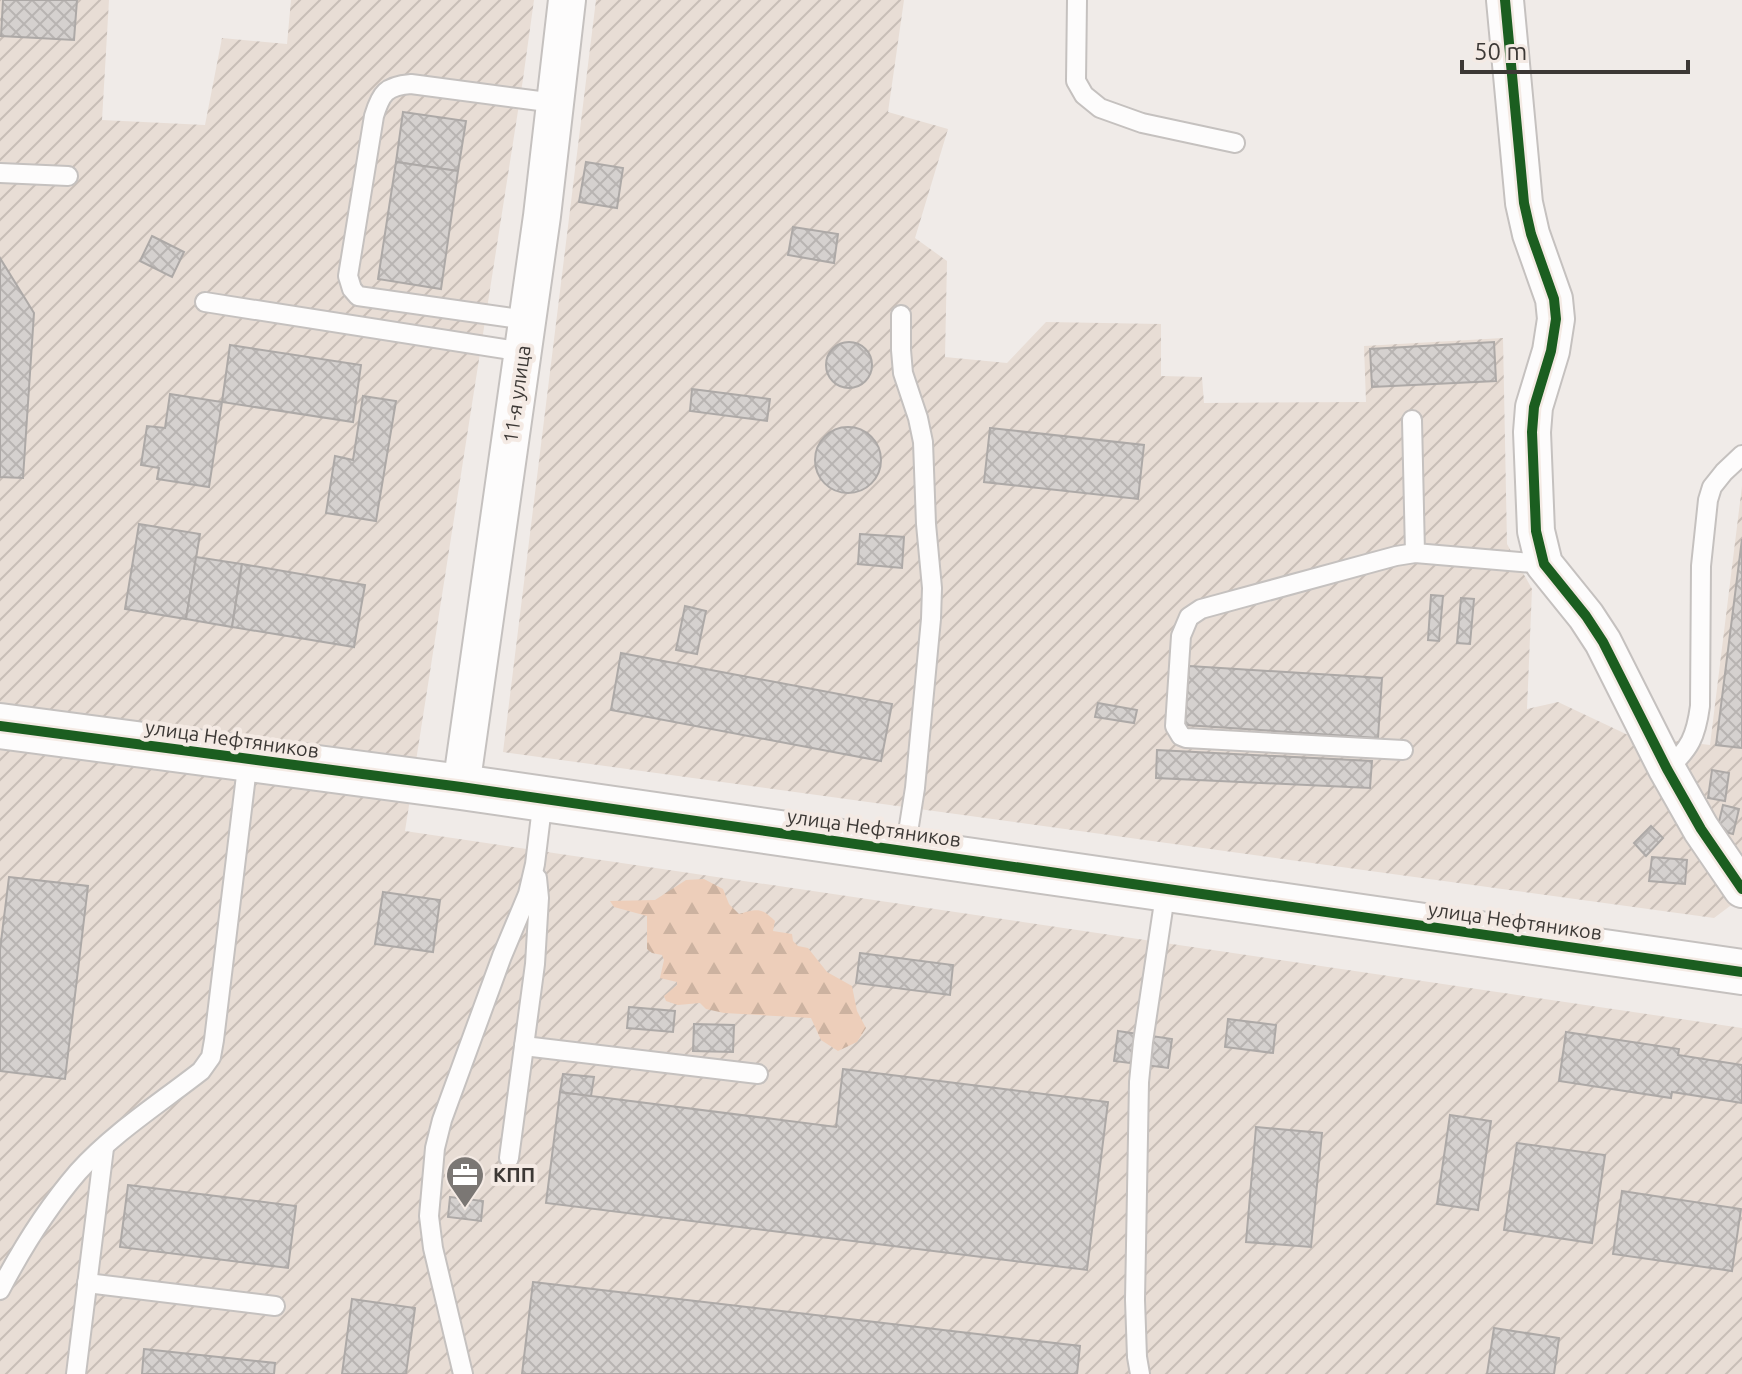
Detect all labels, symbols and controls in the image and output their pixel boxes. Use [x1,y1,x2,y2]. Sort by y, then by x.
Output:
scale bar [1462,24,1688,74]
text: 50 m [1474,38,1527,65]
street label: 11-я улица [498,344,535,444]
street label: улица Нефтяников [144,715,320,762]
street label: улица Нефтяников [786,804,962,851]
street label: улица Нефтяников [1427,897,1603,944]
office icon: КПП [444,1154,486,1209]
place label: КПП [493,1163,535,1186]

